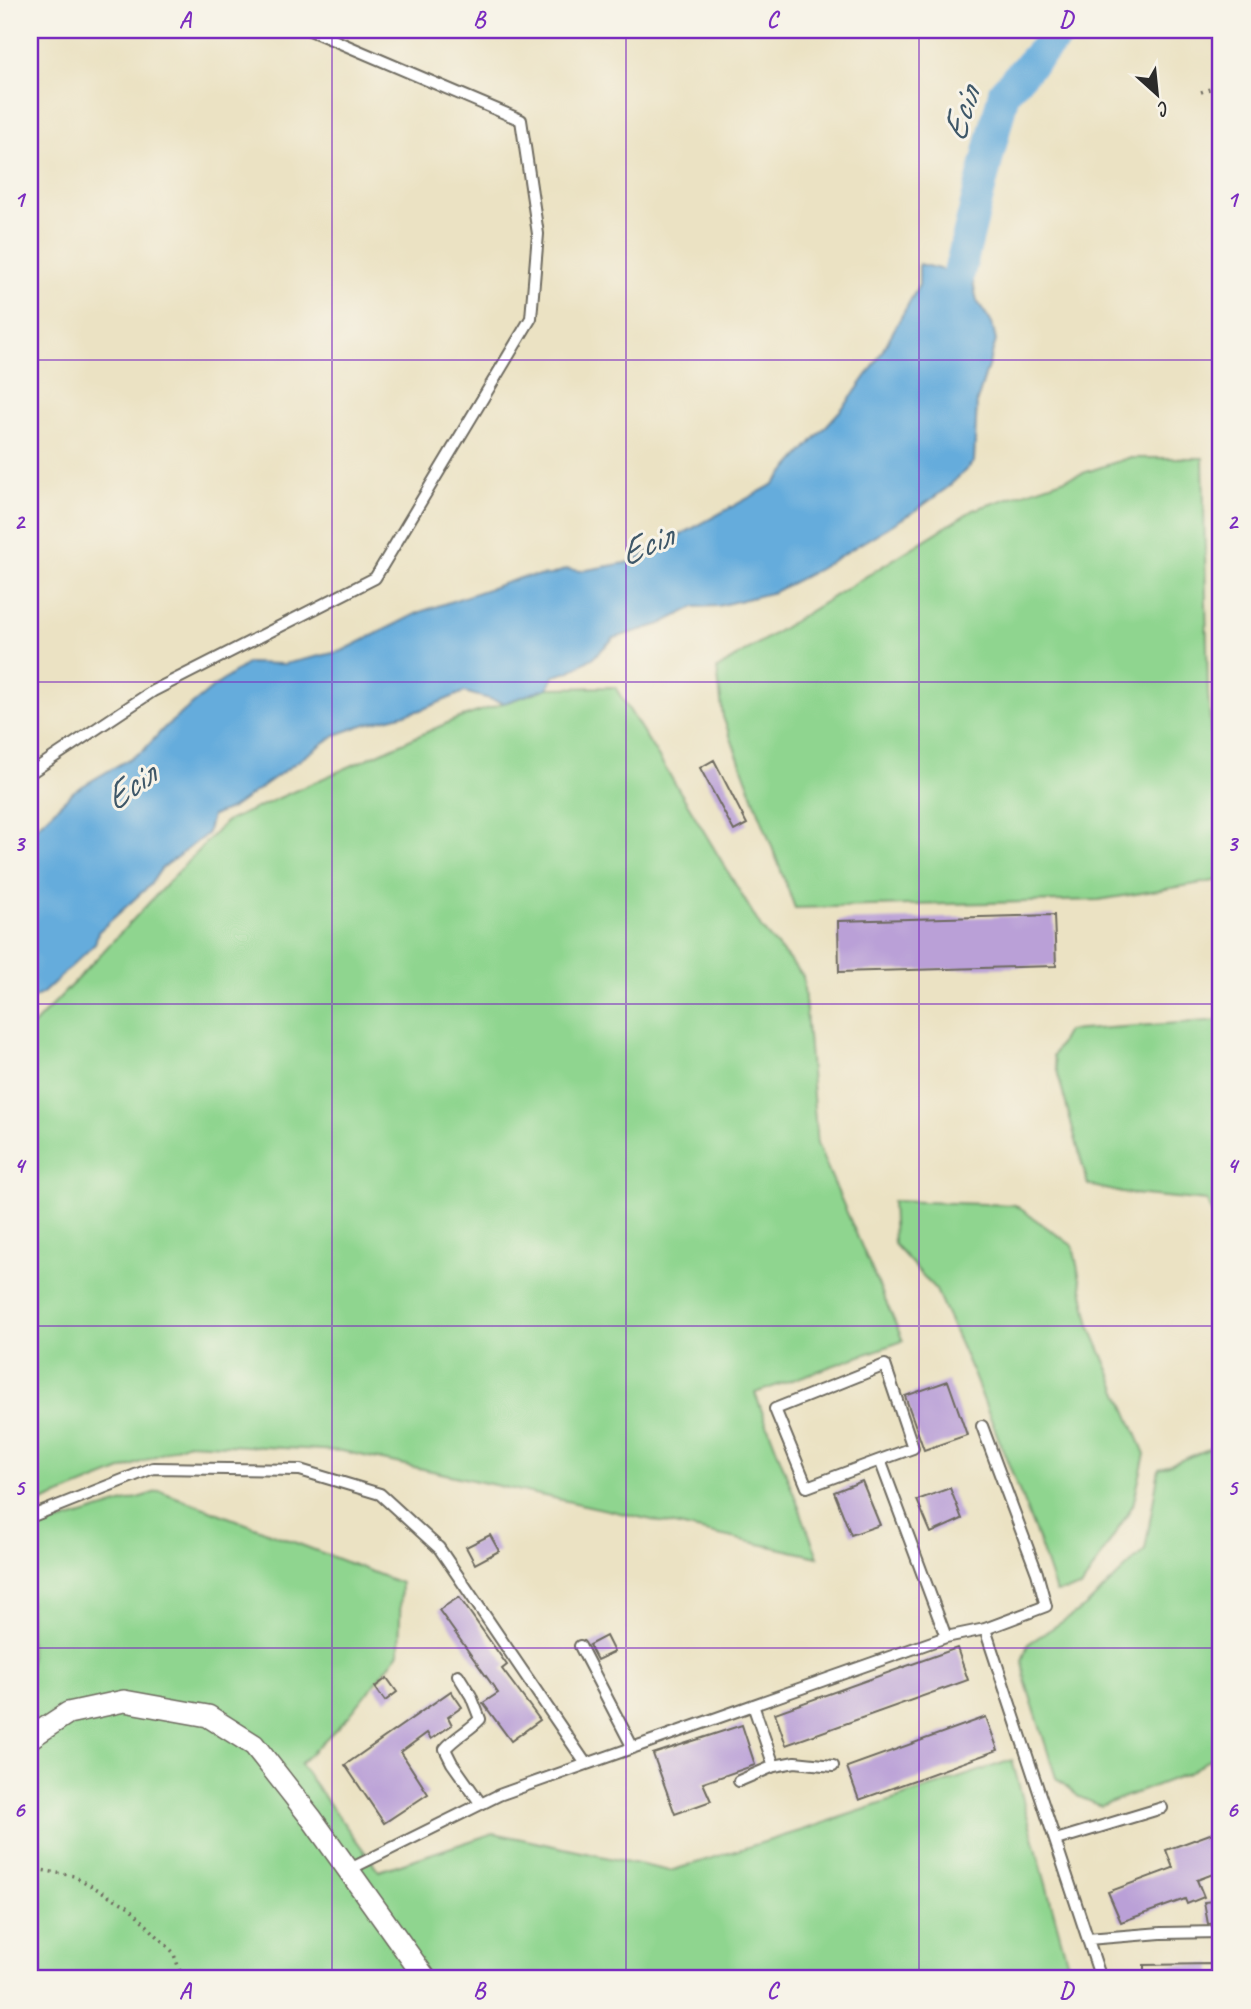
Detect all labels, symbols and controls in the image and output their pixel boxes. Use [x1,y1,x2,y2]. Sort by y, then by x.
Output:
text: A [179,5,193,34]
text: B [473,5,487,34]
text: C [767,5,781,34]
text: D [1059,5,1075,34]
north arrow [1122,60,1192,130]
water label: Есіл [929,76,992,147]
text: С [1152,95,1174,122]
text: 1 [14,185,27,214]
text: 1 [1227,185,1240,214]
text: 2 [14,507,27,536]
text: 2 [1227,507,1240,536]
water label: Есіл [611,509,684,576]
water label: Есіл [94,748,169,821]
text: 3 [14,829,27,858]
text: 3 [1227,829,1240,858]
text: 4 [14,1151,27,1180]
text: 4 [1227,1151,1240,1180]
text: 5 [14,1473,26,1502]
text: 5 [1227,1473,1239,1502]
text: 6 [14,1795,27,1824]
text: 6 [1227,1795,1240,1824]
text: A [179,1976,193,2005]
text: B [473,1976,487,2005]
text: C [767,1976,781,2005]
text: D [1059,1976,1075,2005]

